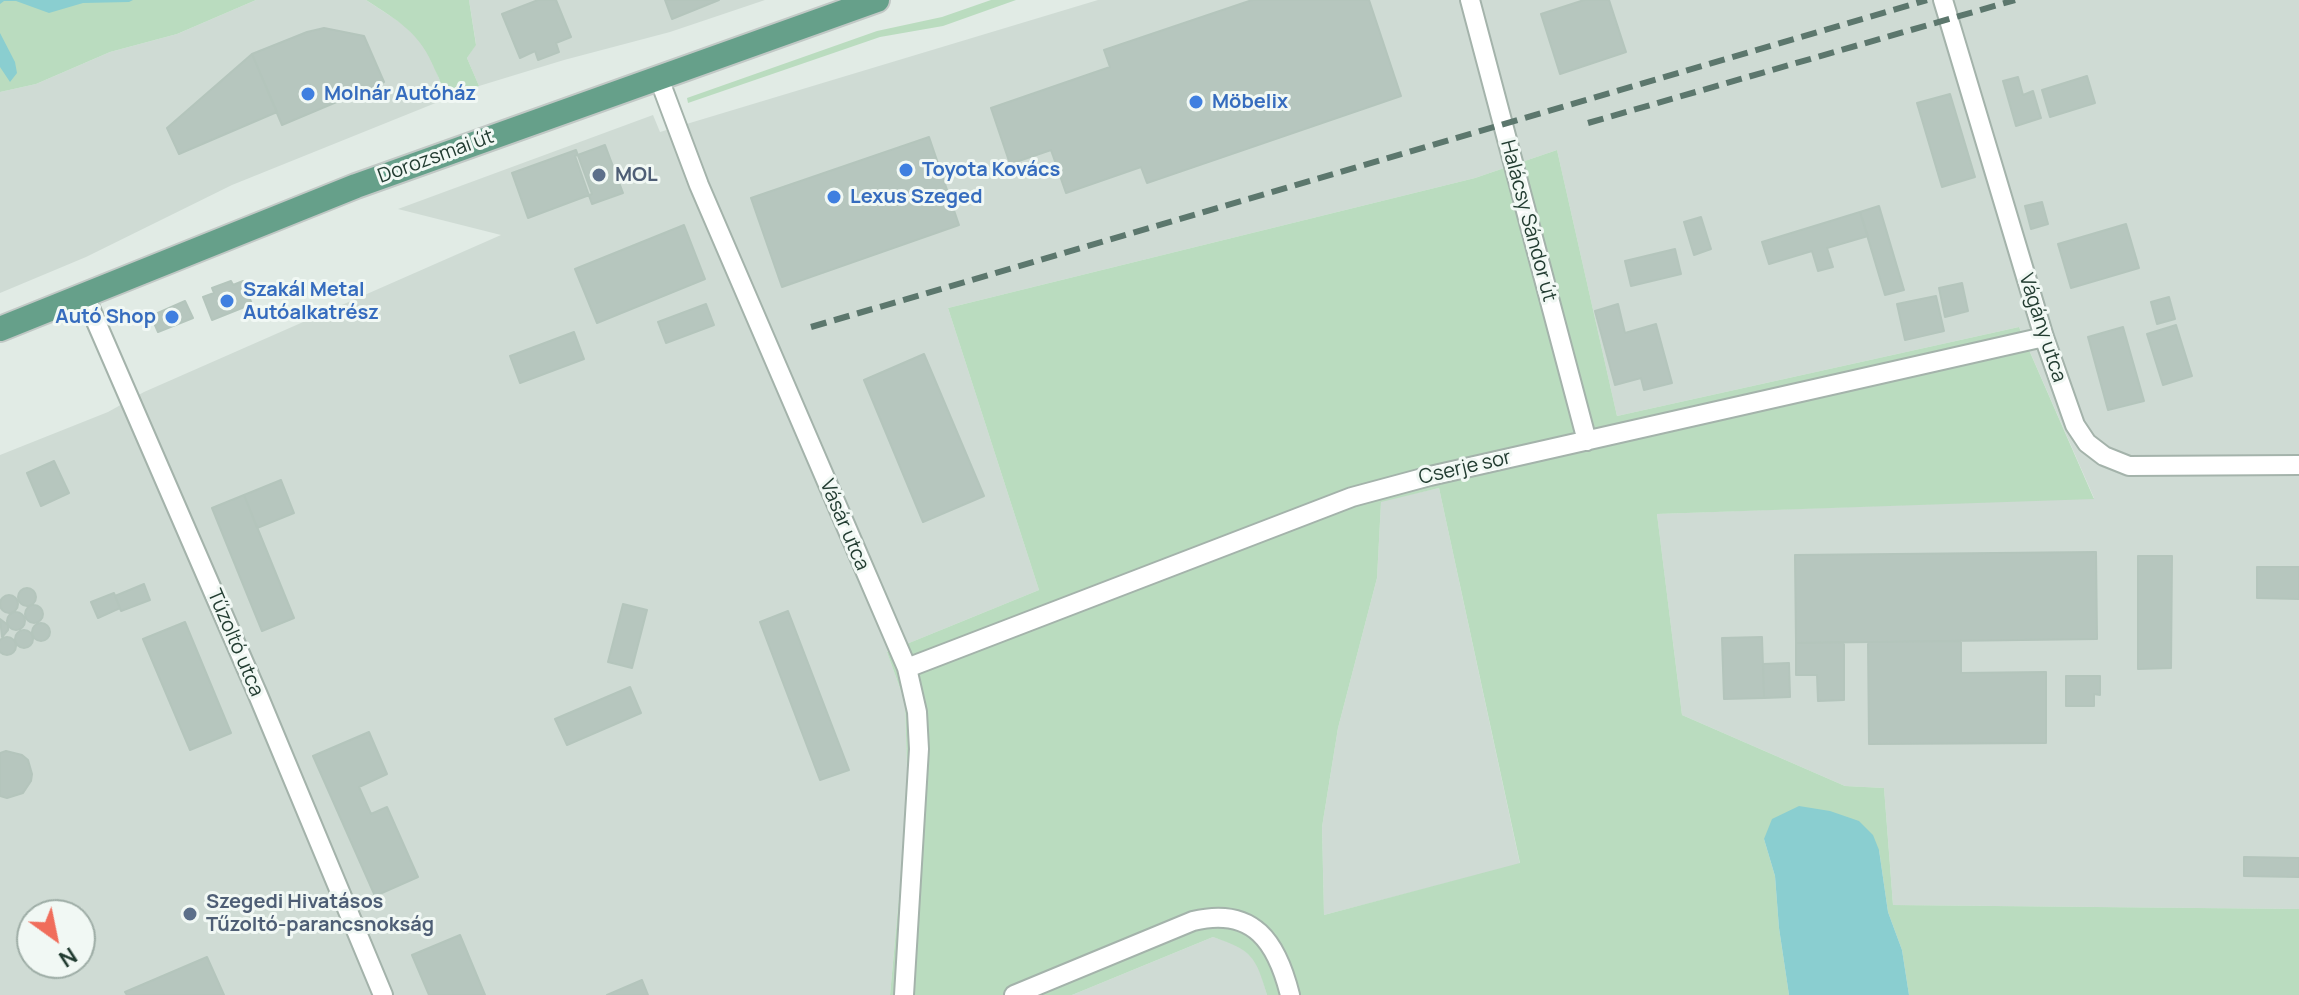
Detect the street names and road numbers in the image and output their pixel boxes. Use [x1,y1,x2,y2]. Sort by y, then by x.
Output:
street label: Dorozsmai út [375,125,497,189]
street label: Halácsy Sándor út [1495,138,1561,304]
street label: Vágány utca [2013,271,2071,385]
street label: Cserje sor [1417,446,1513,490]
street label: Vásár utca [814,476,874,574]
street label: Tűzoltó utca [202,586,268,700]

